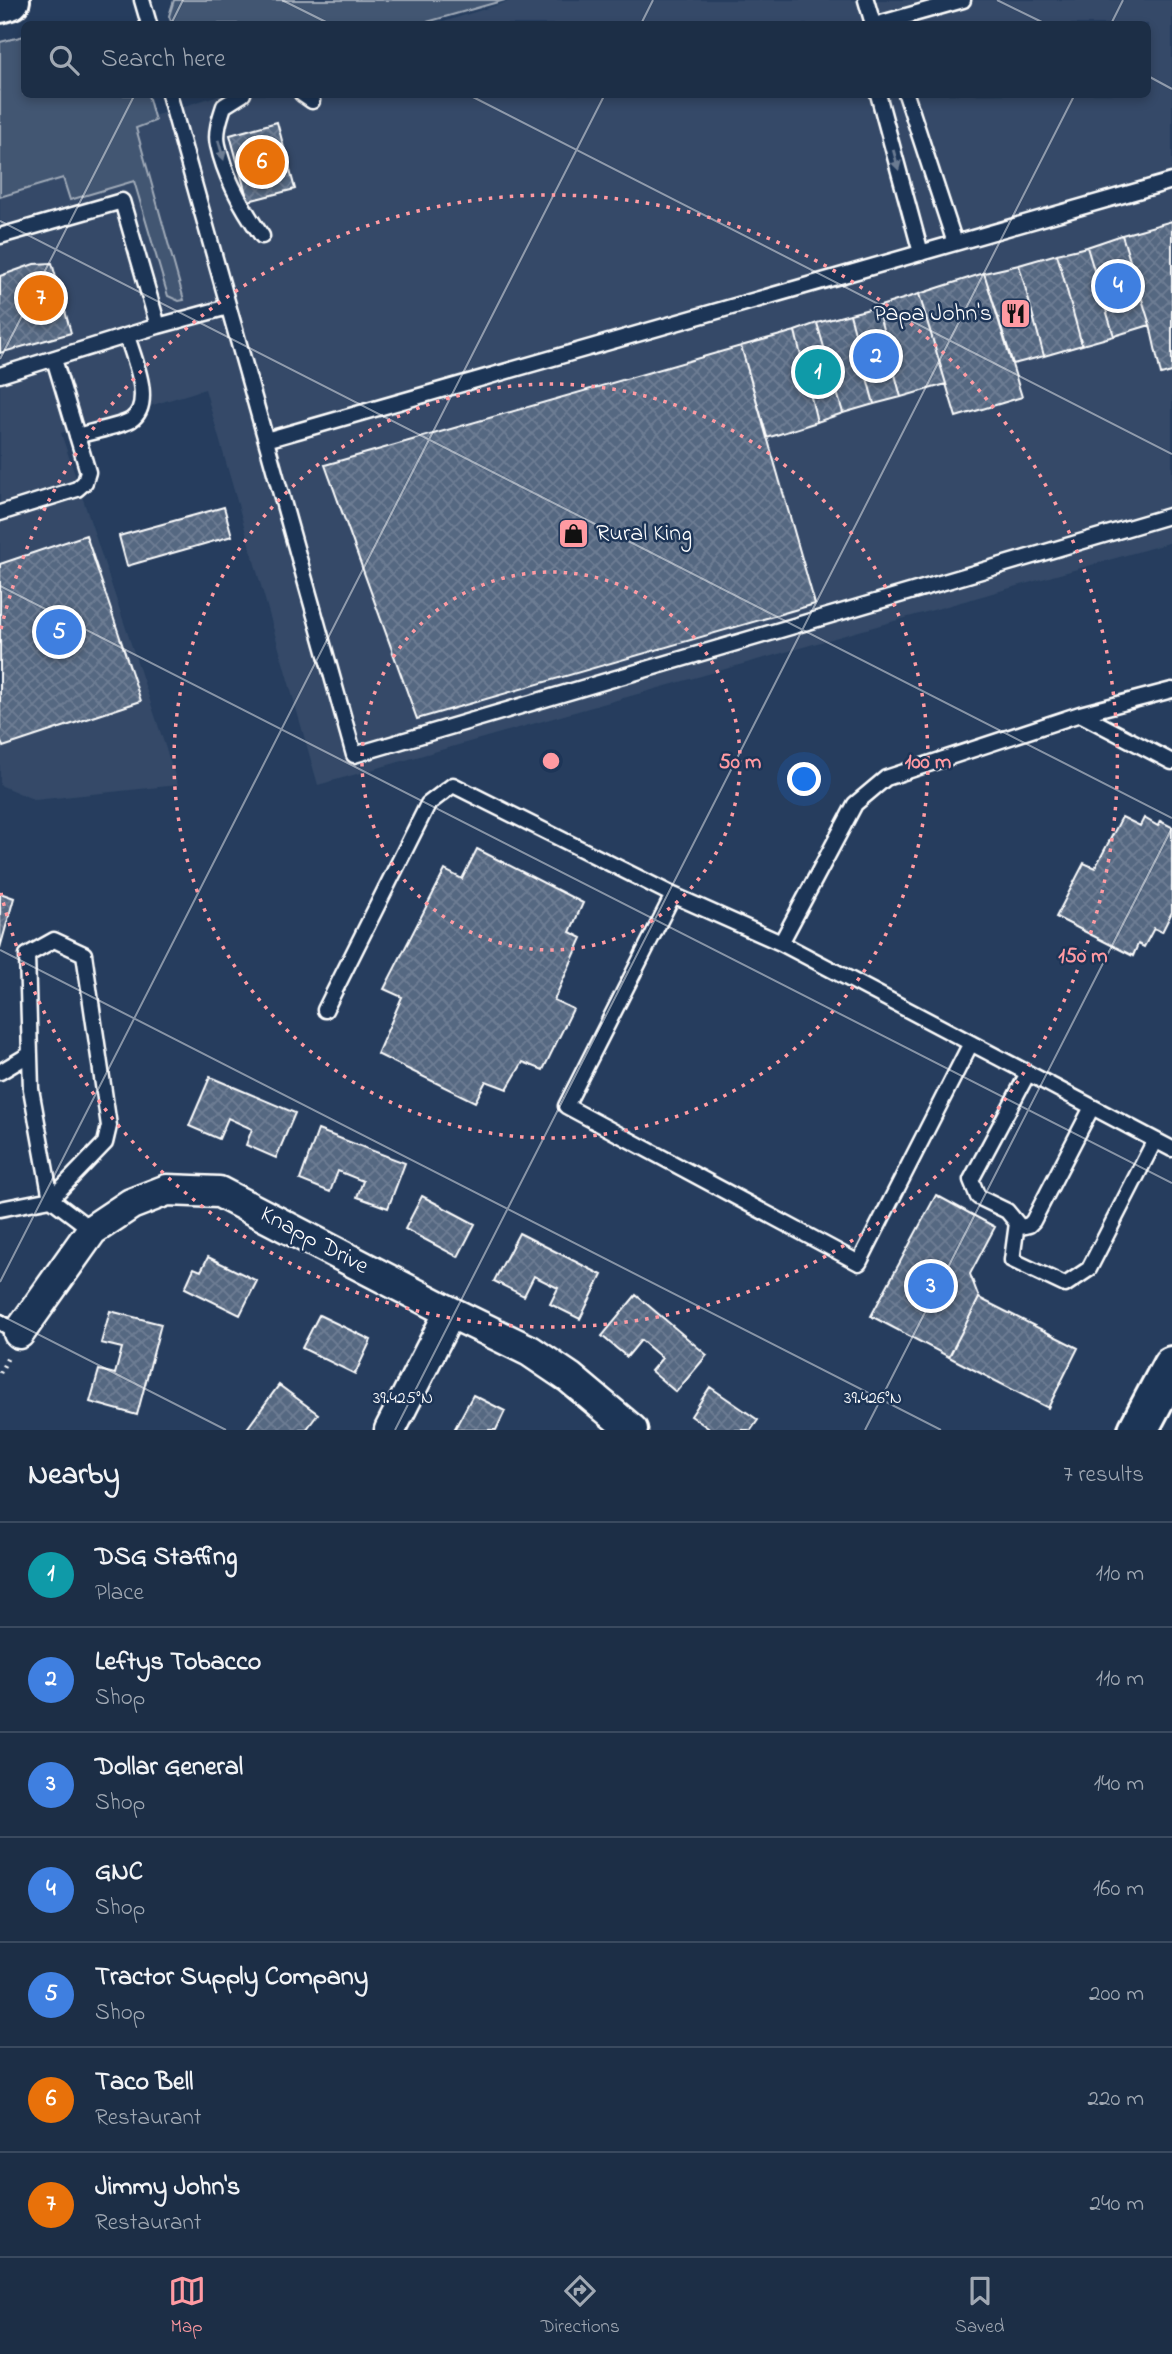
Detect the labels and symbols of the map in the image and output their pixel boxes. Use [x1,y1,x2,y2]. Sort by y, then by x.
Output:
pin: 6 [239,136,285,188]
one-way arrow [216,140,227,162]
one-way arrow [891,150,902,172]
pin: 4 [1095,260,1141,312]
pin: 7 [18,272,64,324]
place label: Papa John's [873,297,992,332]
restaurant icon: Papa John's [998,297,1032,331]
pin: 2 [853,330,899,382]
pin: 1 [795,346,841,398]
shop icon: Rural King [556,517,590,551]
place label: Rural King [596,517,692,552]
pin: 5 [36,606,82,658]
text: 50 m [719,748,761,778]
text: 100 m [905,748,951,778]
centre of rings [539,749,563,773]
your location [787,762,821,796]
text: 150 m [1058,942,1108,972]
street label: Knapp Drive [253,1198,375,1284]
pin: 3 [908,1260,954,1312]
text: 39.425°N [373,1386,433,1412]
text: 39.426°N [844,1386,902,1412]

